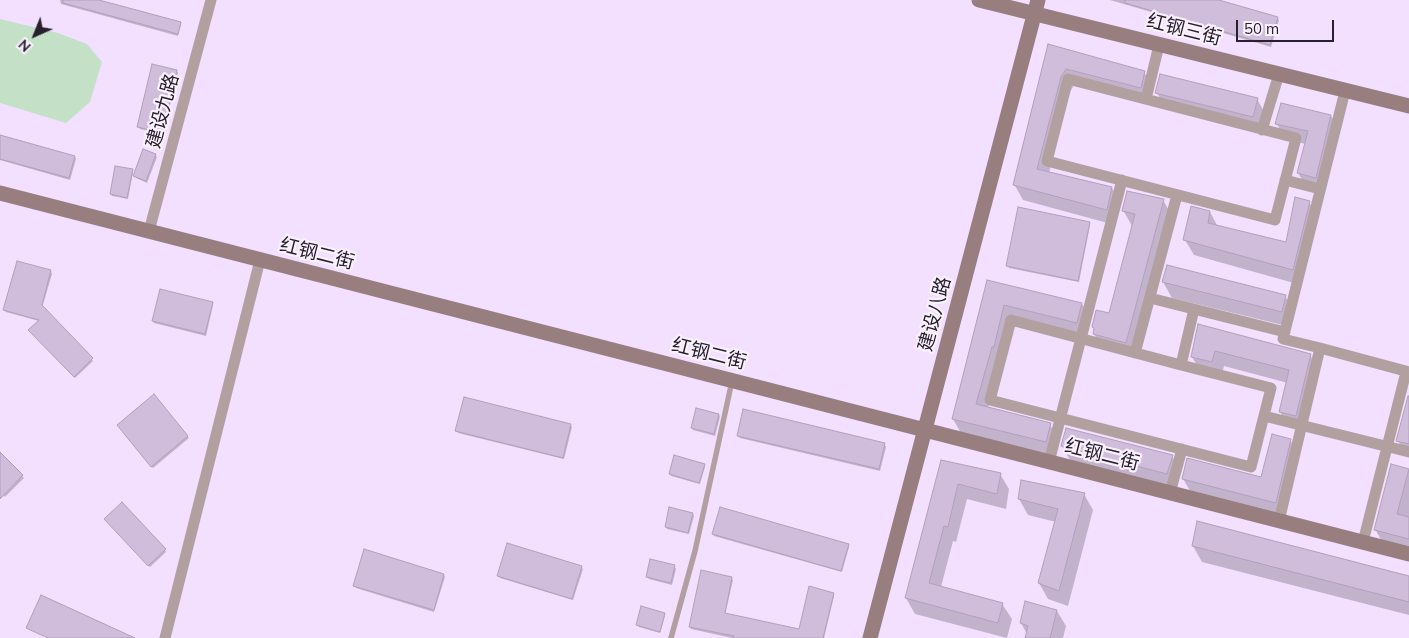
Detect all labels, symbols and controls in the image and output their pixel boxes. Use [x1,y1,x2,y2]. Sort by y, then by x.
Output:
north arrow [10,10,60,60]
street label: 红钢三街 [1144,10,1224,50]
scale bar [1239,10,1336,42]
text: 50 m [1244,19,1279,38]
text: N [15,36,35,56]
street label: 建设九路 [142,71,184,151]
street label: 红钢二街 [277,234,357,274]
street label: 建设八路 [914,274,956,354]
street label: 红钢二街 [669,334,749,374]
street label: 红钢二街 [1062,435,1142,475]

